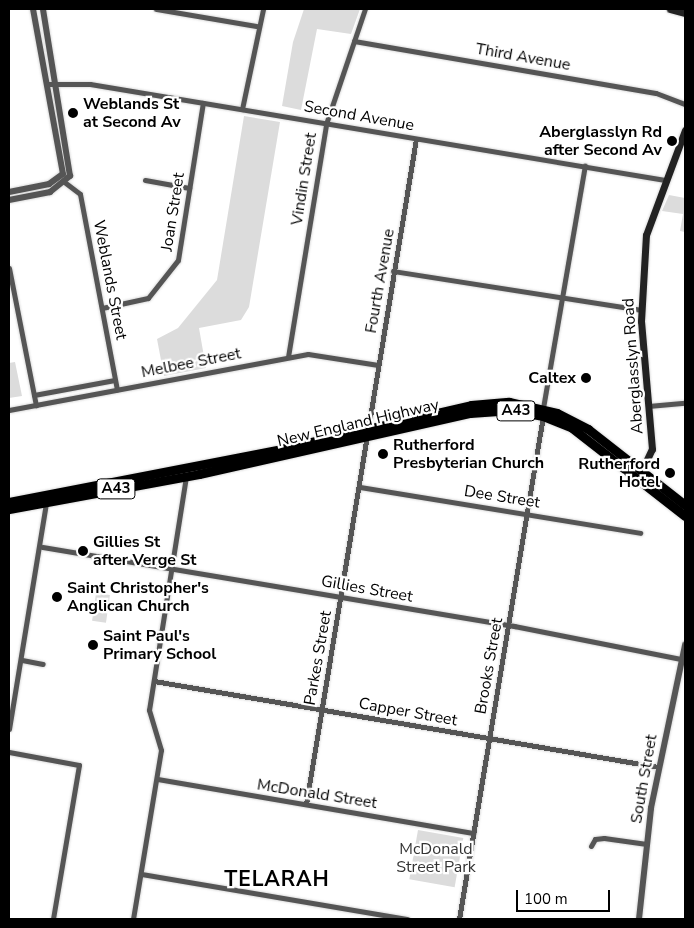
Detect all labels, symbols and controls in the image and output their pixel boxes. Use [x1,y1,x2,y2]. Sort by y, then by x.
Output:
street label: Third Avenue [474,39,572,75]
place label: Weblands St at Second Av [83,94,181,132]
street label: Second Avenue [302,97,416,135]
marker: Weblands St at Second Av [67,107,79,119]
place label: Aberglasslyn Rd after Second Av [539,122,662,160]
street label: Vindin Street [287,131,321,227]
marker: Aberglasslyn Rd after Second Av [666,135,678,147]
street label: Joan Street [157,171,189,253]
street label: Weblands Street [89,218,131,342]
street label: Fourth Avenue [361,227,399,335]
street label: Aberglasslyn Road [619,297,647,435]
street label: Melbee Street [140,344,242,382]
place label: Caltex [528,368,576,388]
marker: Caltex [580,372,592,384]
street label: New England Highway [275,395,441,451]
road number: A43 [496,398,536,424]
place label: Rutherford Presbyterian Church [393,435,544,473]
marker: Rutherford Presbyterian Church [377,448,389,460]
place label: Rutherford Hotel [578,454,660,492]
marker: Rutherford Hotel [664,467,676,479]
road number: A43 [96,476,136,502]
street label: Dee Street [463,482,541,512]
place label: Gillies St after Verge St [93,532,196,570]
marker: Gillies St after Verge St [77,545,89,557]
street label: Gillies Street [320,572,414,606]
place label: Saint Christopher's Anglican Church [67,578,209,616]
marker: Saint Christopher's Anglican Church [51,591,63,603]
street label: Parkes Street [300,609,336,707]
street label: Brooks Street [471,616,507,716]
place label: Saint Paul's Primary School [103,626,216,664]
marker: Saint Paul's Primary School [87,639,99,651]
street label: Capper Street [357,694,459,730]
street label: South Street [627,733,661,825]
street label: McDonald Street [256,775,378,813]
park label: McDonald Street Park [396,839,476,877]
district label: TELARAH [223,866,331,892]
scale bar [519,880,613,912]
text: 100 m [524,889,568,909]

